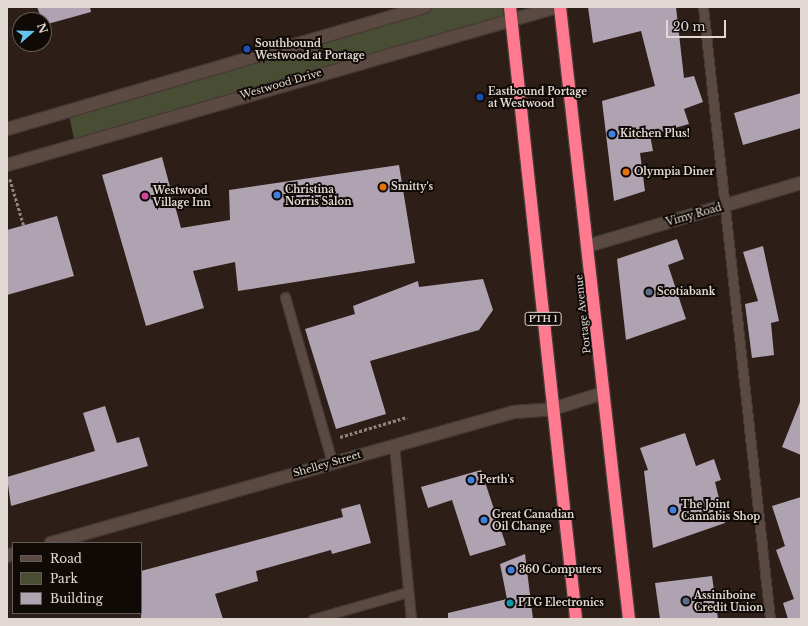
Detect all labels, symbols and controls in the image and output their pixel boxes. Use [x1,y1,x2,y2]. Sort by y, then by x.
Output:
north arrow [12,12,52,52]
scale bar [668,12,728,38]
text: 20 m [673,19,705,34]
text: N [34,21,51,35]
place label: Southbound Westwood at Portage [255,37,365,60]
marker: Southbound Westwood at Portage [242,44,252,54]
street label: Westwood Drive [239,67,323,101]
place label: Eastbound Portage at Westwood [488,85,587,108]
marker: Eastbound Portage at Westwood [475,92,485,102]
place label: Kitchen Plus! [620,128,690,140]
marker: Kitchen Plus! [607,129,617,139]
place label: Olympia Diner [634,166,714,178]
marker: Olympia Diner [621,167,631,177]
place label: Smitty's [391,181,433,193]
marker: Smitty's [378,182,388,192]
place label: Christina Norris Salon [285,183,351,206]
place label: Westwood Village Inn [153,184,211,208]
marker: Christina Norris Salon [272,190,282,200]
marker: Westwood Village Inn [140,191,150,201]
street label: Vimy Road [665,201,723,229]
street label: Portage Avenue [573,274,593,354]
place label: Scotiabank [657,286,715,298]
marker: Scotiabank [644,287,654,297]
road number: PTH 1 [524,312,562,326]
street label: Shelley Street [291,449,363,479]
place label: Perth's [479,474,514,486]
marker: Perth's [466,475,476,485]
place label: The Joint Cannabis Shop [681,498,760,522]
marker: The Joint Cannabis Shop [668,505,678,515]
place label: Great Canadian Oil Change [492,508,574,532]
marker: Great Canadian Oil Change [479,515,489,525]
legend [12,542,142,614]
text: Road [50,551,82,566]
place label: 360 Computers [519,564,602,576]
marker: 360 Computers [506,565,516,575]
text: Park [50,571,78,586]
place label: Assiniboine Credit Union [694,589,763,612]
text: Building [50,591,103,606]
marker: Assiniboine Credit Union [681,596,691,606]
place label: PTG Electronics [518,597,604,609]
marker: PTG Electronics [505,598,515,608]

